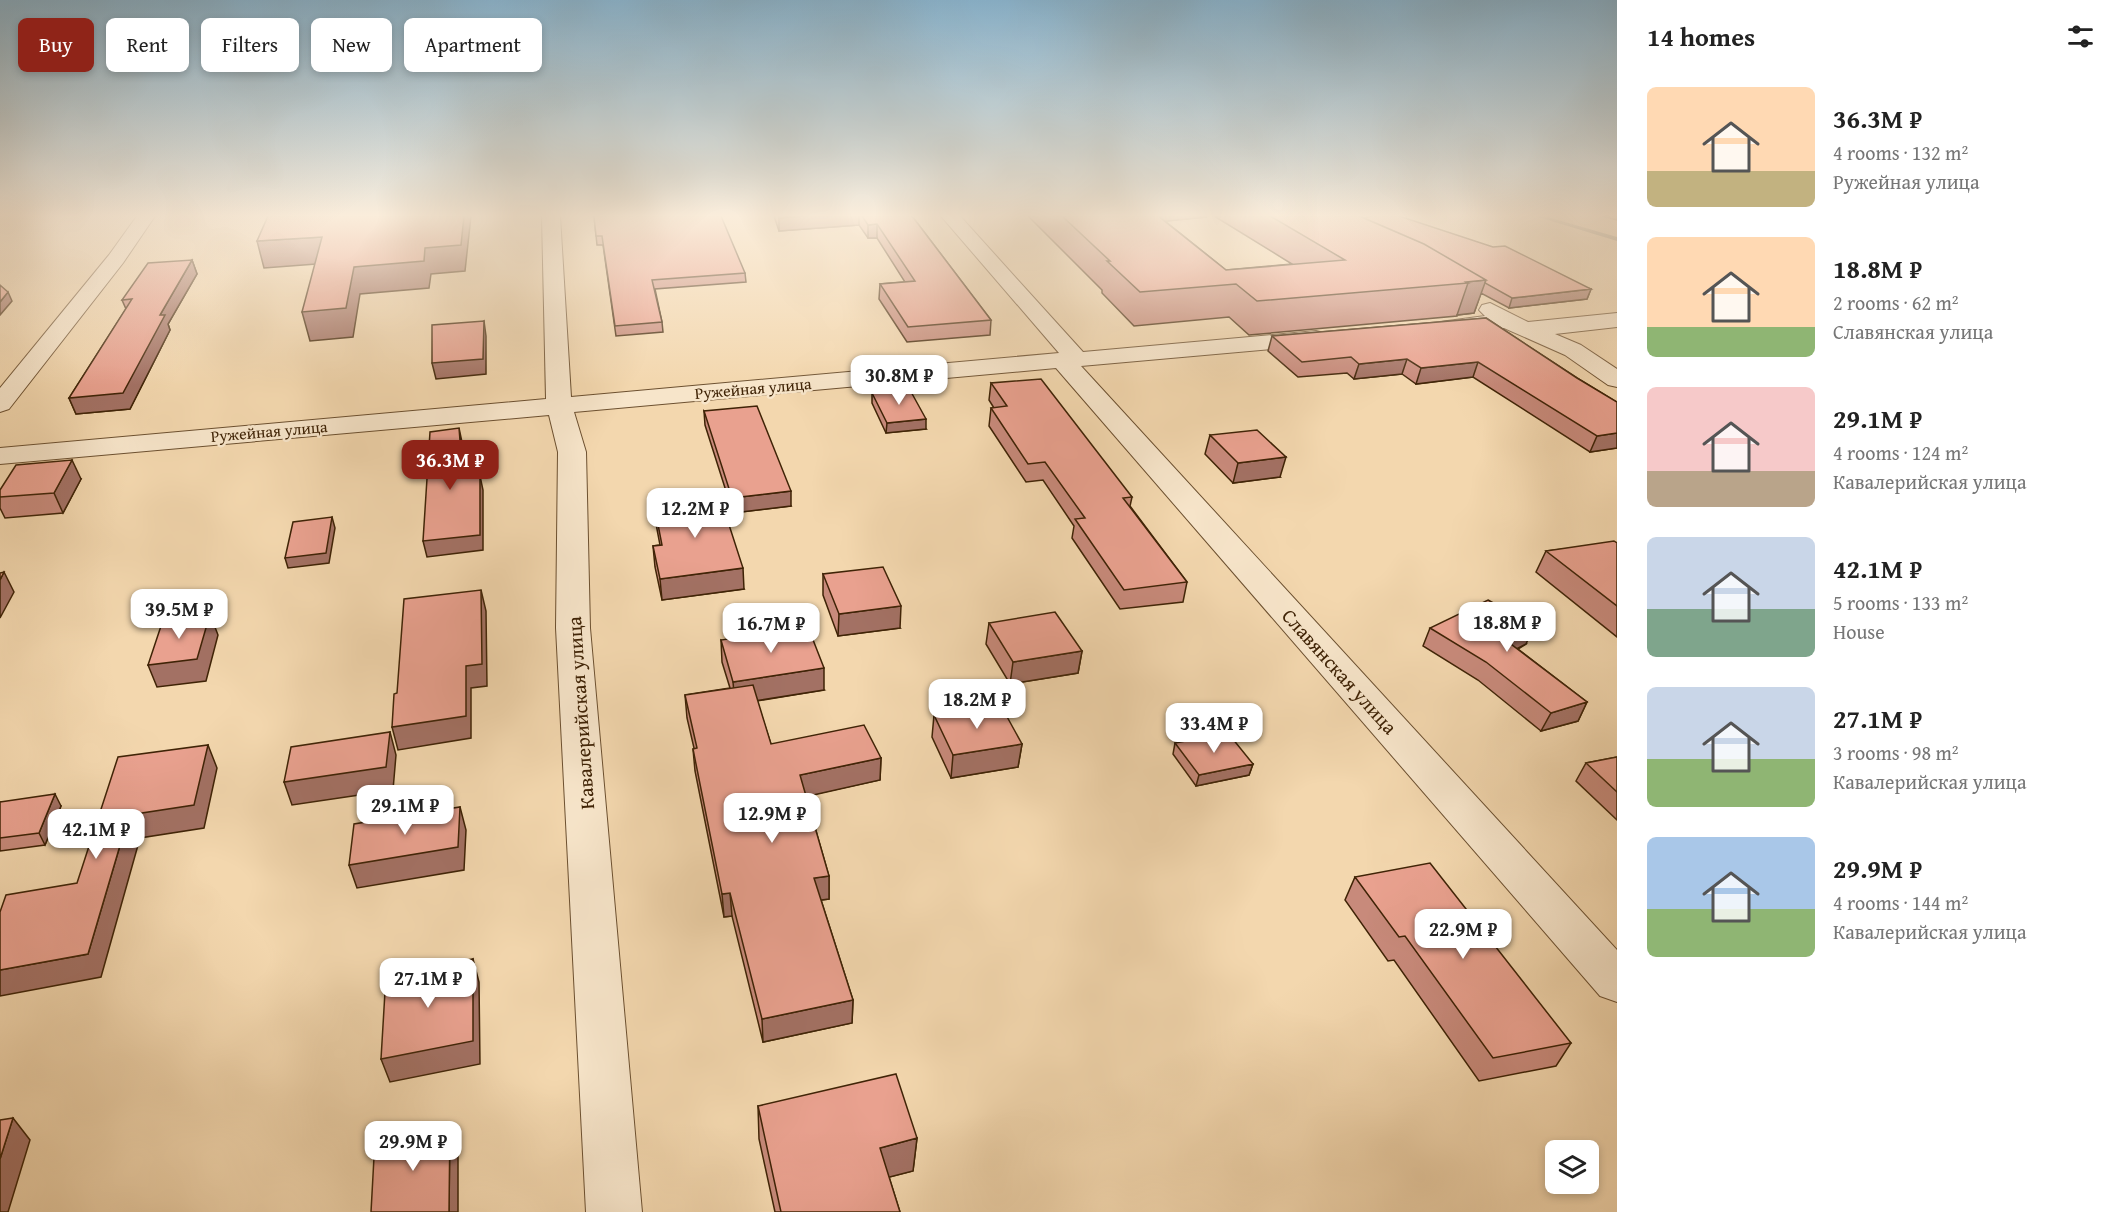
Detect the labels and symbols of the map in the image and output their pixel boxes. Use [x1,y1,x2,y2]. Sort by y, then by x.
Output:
pin: 30.8M ₽ [844,355,954,406]
street label: Ружейная улица [694,371,813,405]
street label: Ружейная улица [210,414,329,448]
pin: 36.3M ₽ [395,440,505,491]
pin: 12.2M ₽ [640,488,750,539]
pin: 39.5M ₽ [124,589,234,640]
street label: Славянская улица [1276,602,1405,741]
pin: 18.8M ₽ [1452,602,1562,653]
pin: 16.7M ₽ [716,603,826,654]
street label: Кавалерийская улица [559,615,601,810]
pin: 18.2M ₽ [922,679,1032,730]
pin: 33.4M ₽ [1159,703,1269,754]
pin: 29.1M ₽ [350,785,460,836]
pin: 12.9M ₽ [717,793,827,844]
pin: 42.1M ₽ [41,809,151,860]
pin: 22.9M ₽ [1408,909,1518,960]
pin: 27.1M ₽ [373,958,483,1009]
pin: 29.9M ₽ [358,1121,468,1172]

